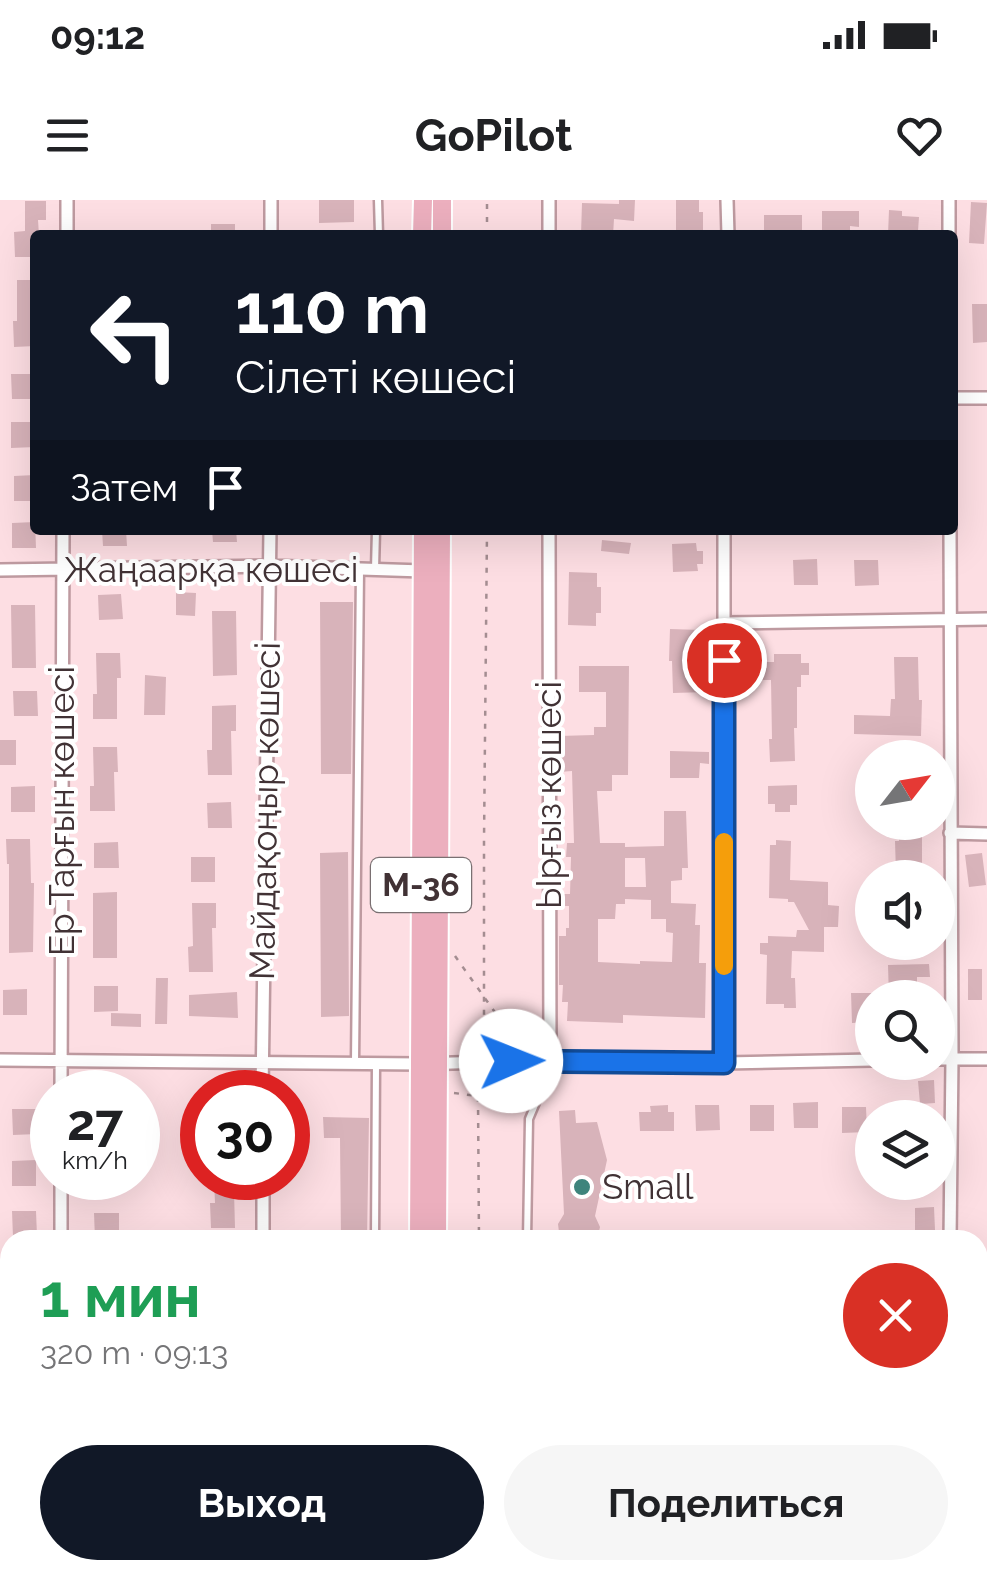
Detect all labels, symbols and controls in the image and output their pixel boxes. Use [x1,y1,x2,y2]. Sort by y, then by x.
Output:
text: 09:12 [50,13,145,58]
icon: menu [40,108,95,163]
icon: heart [892,108,947,163]
text: GoPilot [415,109,572,162]
text: 110 m [235,267,429,349]
icon: left [70,270,200,400]
text: Сілеті көшесі [235,351,516,404]
icon: arrive [198,460,253,515]
text: Затем [70,465,178,510]
street label: Жаңаарқа көшесі [64,549,358,590]
pin [682,618,767,703]
icon: arrive [697,633,752,688]
street label: Майдақоңыр көшесі [241,641,288,981]
street label: Ер Тарғын көшесі [41,666,82,956]
street label: Ырғыз көшесі [528,681,569,909]
north arrow [855,740,955,840]
map controls [855,740,955,1200]
road number: M-36 [371,858,471,912]
button: sound [855,860,955,960]
button: search [855,980,955,1080]
position arrow [459,1009,563,1113]
speed limit sign: 30 [180,1070,310,1200]
text: 27 [67,1093,123,1152]
button: layers [855,1100,955,1200]
text: km/h [62,1145,128,1175]
place label: Small [602,1166,694,1207]
marker: Small [571,1176,593,1198]
text: 1 мин [40,1261,201,1331]
button: close [843,1263,948,1368]
text: 320 m · 09:13 [40,1334,228,1371]
button: Выход [40,1445,484,1560]
button: Поделиться [504,1445,948,1560]

